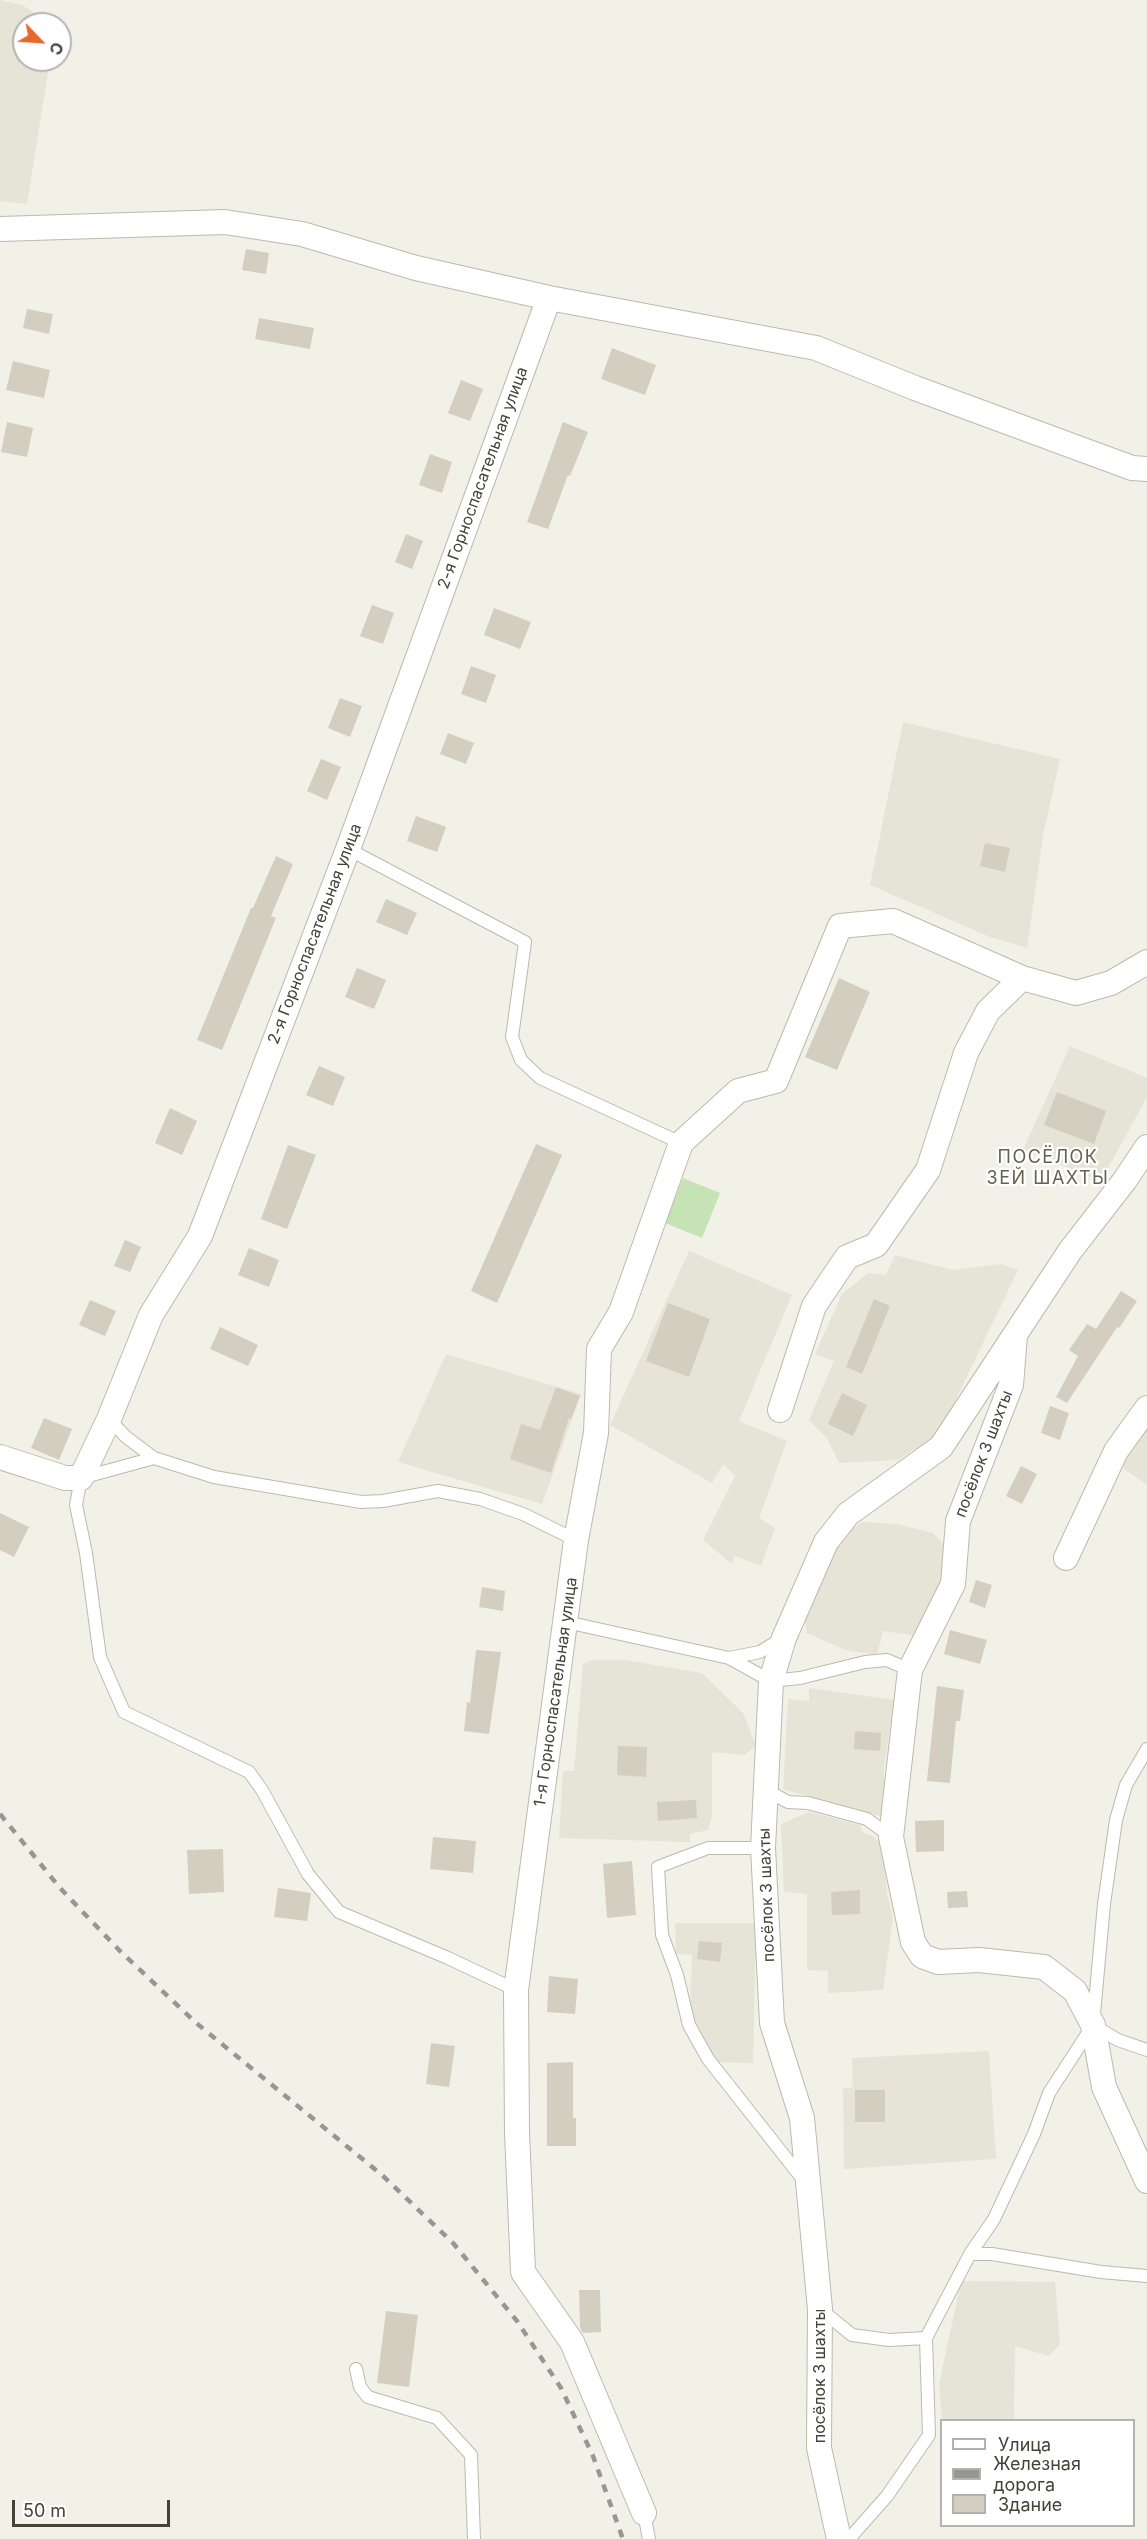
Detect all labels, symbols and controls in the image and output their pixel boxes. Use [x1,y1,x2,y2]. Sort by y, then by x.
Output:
north arrow [12,12,72,72]
text: С [45,39,68,58]
street label: 2-я Горноспасательная улица [434,364,532,592]
street label: 2-я Горноспасательная улица [264,821,366,1047]
district label: ПОСЁЛОК 3ЕЙ ШАХТЫ [987,1147,1109,1190]
street label: посёлок 3 шахты [951,1388,1017,1520]
street label: 1-я Горноспасательная улица [530,1576,582,1808]
street label: посёлок 3 шахты [755,1827,779,1963]
street label: посёлок 3 шахты [810,2309,830,2443]
legend [940,2419,1135,2527]
text: Улица [998,2434,1051,2455]
text: Железная дорога [993,2453,1081,2495]
scale bar [15,2488,172,2526]
text: Здание [998,2494,1062,2515]
text: 50 m [23,2500,66,2521]

